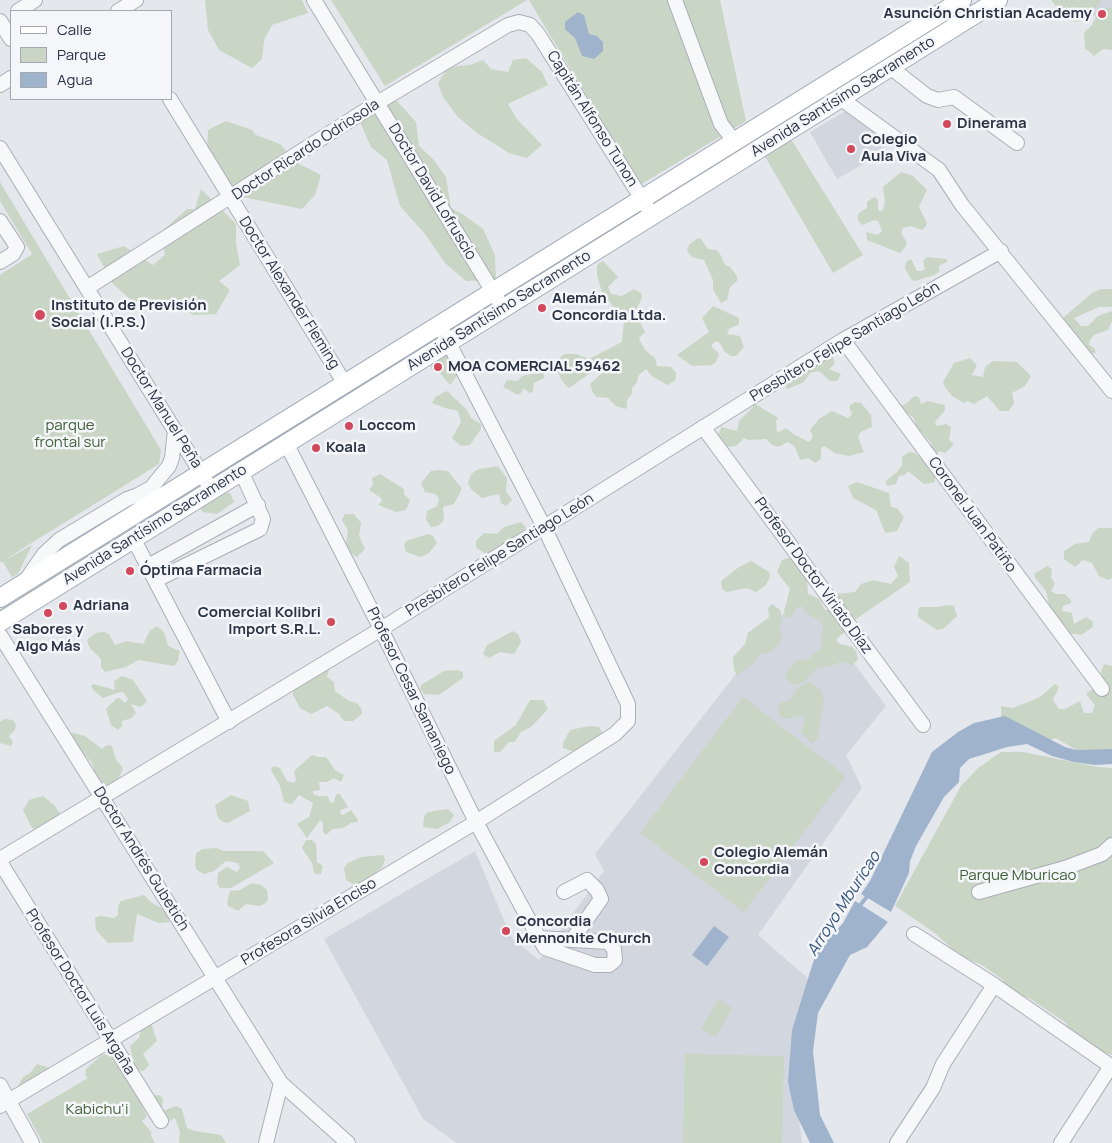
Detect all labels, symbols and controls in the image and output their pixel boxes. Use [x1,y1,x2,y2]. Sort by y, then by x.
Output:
place label: Asunción Christian Academy [884,5,1092,23]
marker: Asunción Christian Academy [1096,8,1108,20]
legend [10,10,172,100]
text: Calle [57,19,92,40]
street label: Avenida Santísimo Sacramento [748,33,938,161]
text: Parque [57,44,106,65]
street label: Capitán Alfonso Tunon [543,48,641,190]
text: Agua [57,69,93,90]
street label: Doctor Ricardo Odriosola [229,96,383,204]
place label: Dinerama [957,115,1027,133]
marker: Dinerama [941,118,953,130]
street label: Doctor David Lofruscio [384,121,480,263]
place label: Colegio Aula Viva [861,131,926,166]
marker: Colegio Aula Viva [845,143,857,155]
street label: Doctor Alexander Fleming [235,214,343,372]
street label: Avenida Santísimo Sacramento [404,247,594,375]
street label: Presbítero Felipe Santiago León [747,278,943,406]
place label: Alemán Concordia Ltda. [552,290,666,325]
place label: Instituto de Previsión Social (I.P.S.) [51,297,207,332]
marker: Alemán Concordia Ltda. [536,302,548,314]
marker: Instituto de Previsión Social (I.P.S.) [33,308,47,322]
street label: Doctor Manuel Peña [116,344,206,472]
place label: MOA COMERCIAL 59462 [448,358,620,376]
marker: MOA COMERCIAL 59462 [432,361,444,373]
park label: parque frontal sur [34,417,106,452]
place label: Loccom [359,417,416,435]
marker: Loccom [343,420,355,432]
place label: Koala [326,439,366,457]
marker: Koala [310,442,322,454]
street label: Coronel Juan Patiño [924,454,1020,576]
street label: Avenida Santísimo Sacramento [60,461,250,589]
street label: Presbítero Felipe Santiago León [403,490,597,620]
street label: Profesor Doctor Viriato Díaz [750,494,876,658]
place label: Óptima Farmacia [140,562,262,580]
marker: Óptima Farmacia [124,565,136,577]
place label: Adriana [73,597,129,615]
marker: Adriana [57,600,69,612]
place label: Comercial Kolibri Import S.R.L. [198,604,321,639]
street label: Profesor Cesar Samaniego [363,604,459,778]
marker: Sabores y Algo Más [42,607,54,619]
marker: Comercial Kolibri Import S.R.L. [325,616,337,628]
place label: Sabores y Algo Más [12,621,84,656]
street label: Doctor Andrés Gubetich [89,784,193,934]
place label: Colegio Alemán Concordia [714,844,828,879]
water label: Arroyo Mburicao [803,848,885,960]
marker: Colegio Alemán Concordia [698,856,710,868]
park label: Parque Mburicao [960,867,1076,885]
street label: Profesora Silvia Enciso [238,874,380,970]
street label: Profesor Doctor Luis Argaña [21,906,139,1078]
place label: Concordia Mennonite Church [516,913,651,948]
marker: Concordia Mennonite Church [500,925,512,937]
park label: Kabichu'i [66,1101,128,1119]

